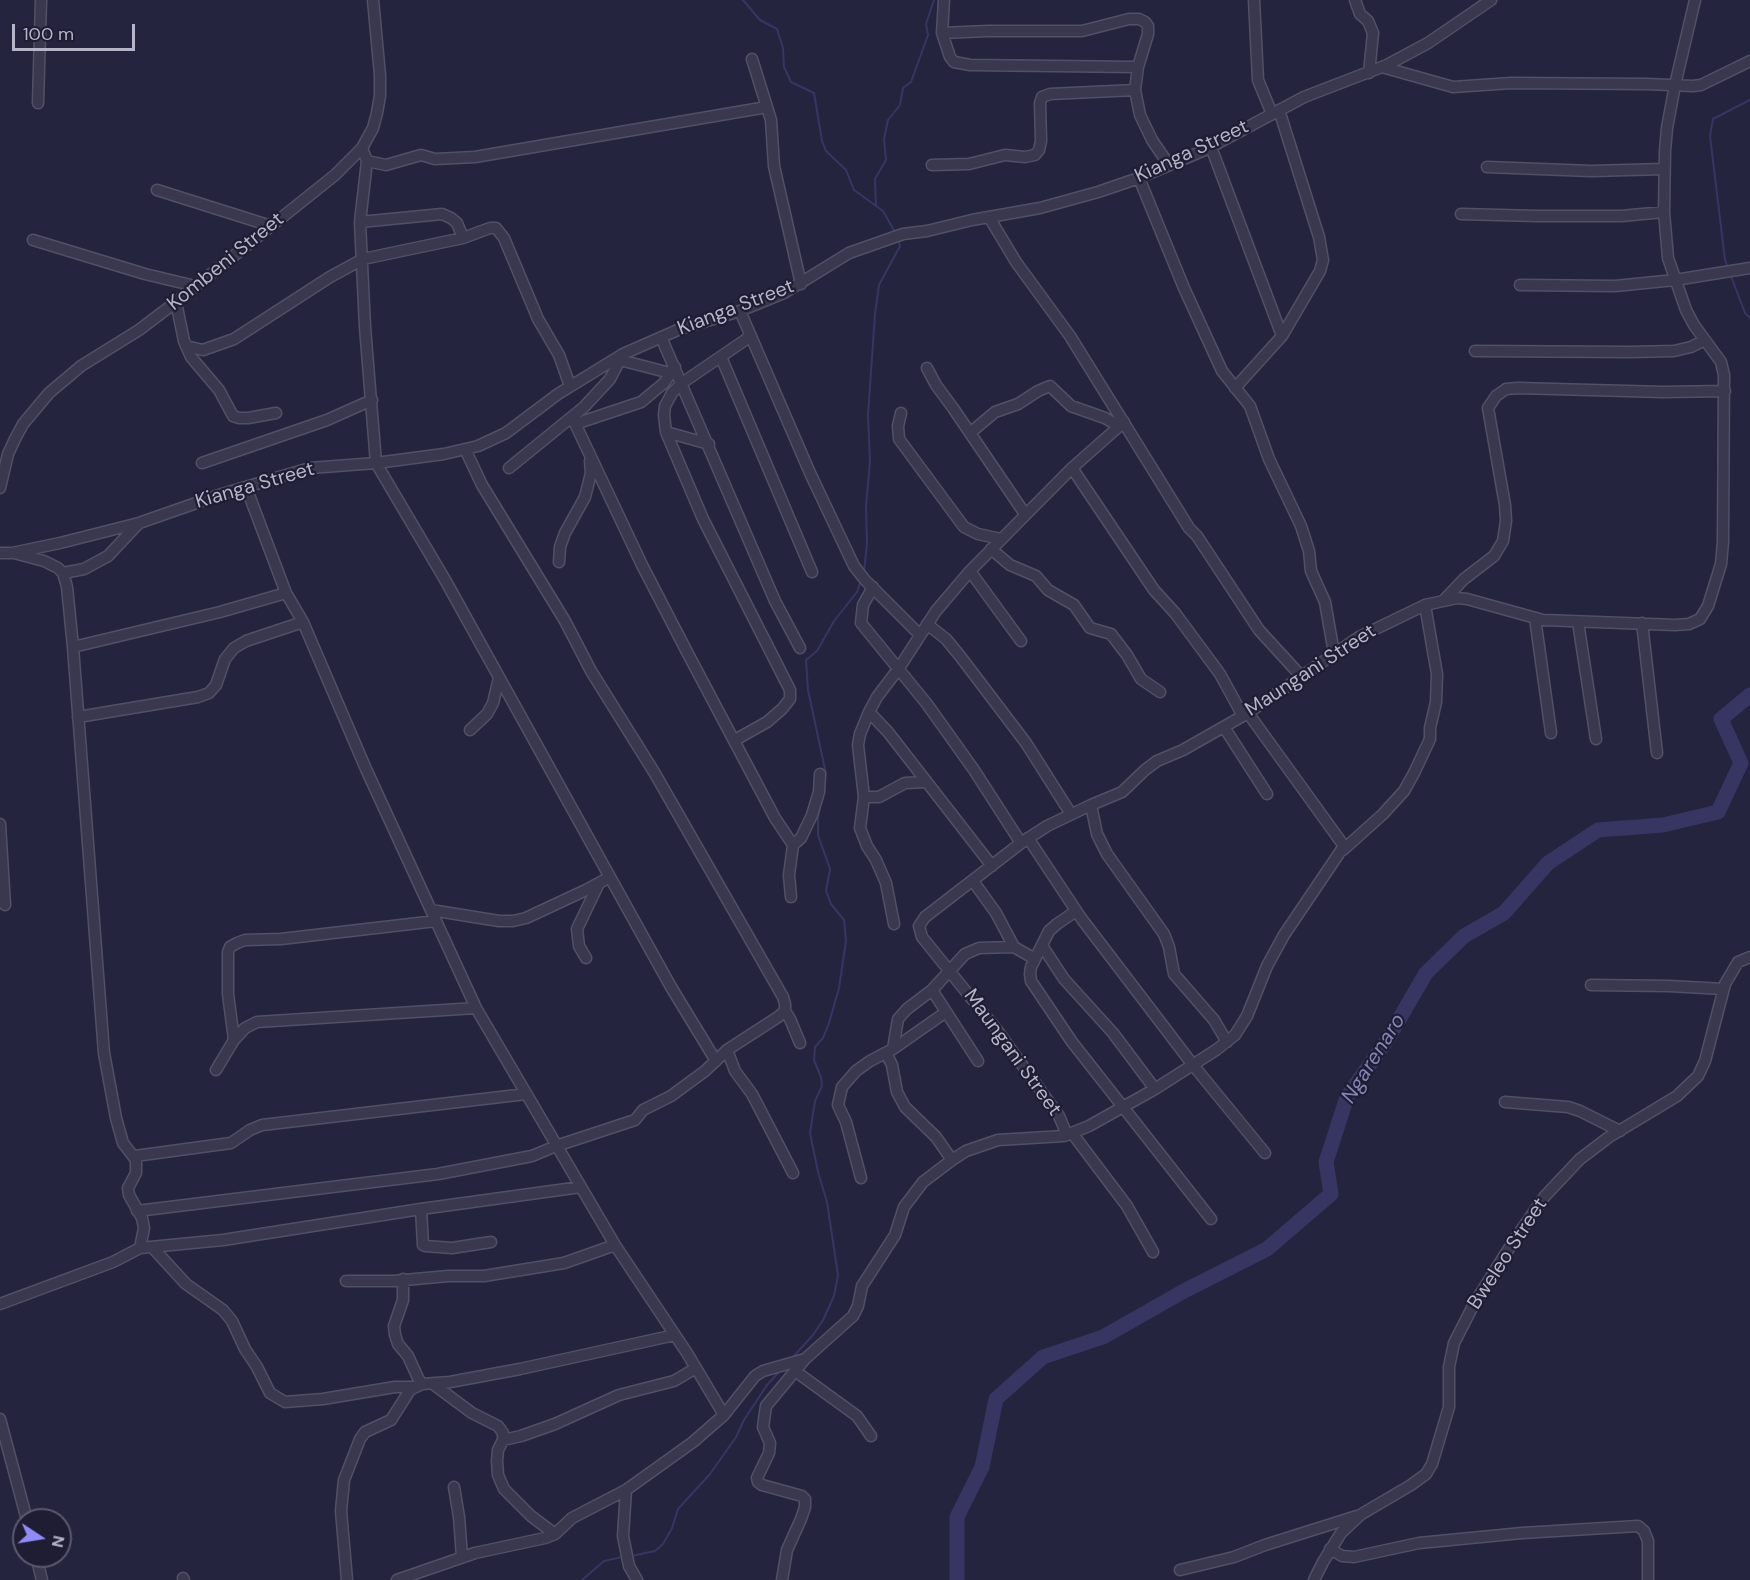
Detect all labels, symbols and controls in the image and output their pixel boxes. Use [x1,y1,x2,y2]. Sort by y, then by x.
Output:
scale bar [15,12,138,50]
text: 100 m [23,22,74,46]
street label: Kianga Street [1131,115,1253,189]
street label: Kombeni Street [163,208,289,316]
street label: Kianga Street [674,275,798,341]
street label: Kianga Street [193,458,317,514]
street label: Maungani Street [1241,620,1381,722]
street label: Maungani Street [958,985,1066,1121]
water label: Ngarenaro [1337,1010,1411,1108]
street label: Bweleo Street [1463,1194,1553,1314]
north arrow [12,1508,72,1568]
text: N [47,1534,70,1549]

